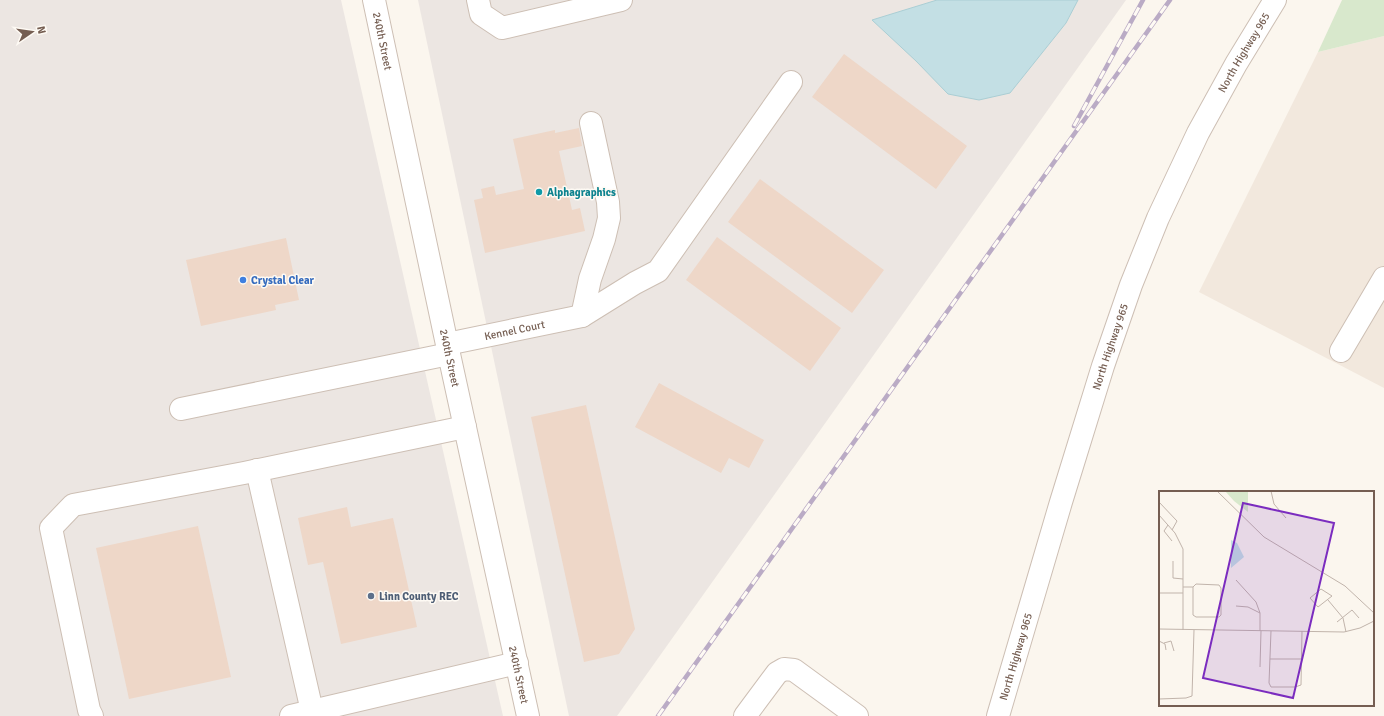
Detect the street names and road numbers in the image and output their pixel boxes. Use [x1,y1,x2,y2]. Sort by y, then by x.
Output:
street label: North Highway 965 [1216,10,1273,95]
street label: 240th Street [370,11,395,71]
street label: North Highway 965 [1090,302,1131,392]
street label: Kennel Court [483,318,546,343]
street label: 240th Street [437,328,462,388]
street label: North Highway 965 [997,611,1035,702]
street label: 240th Street [506,645,531,705]

